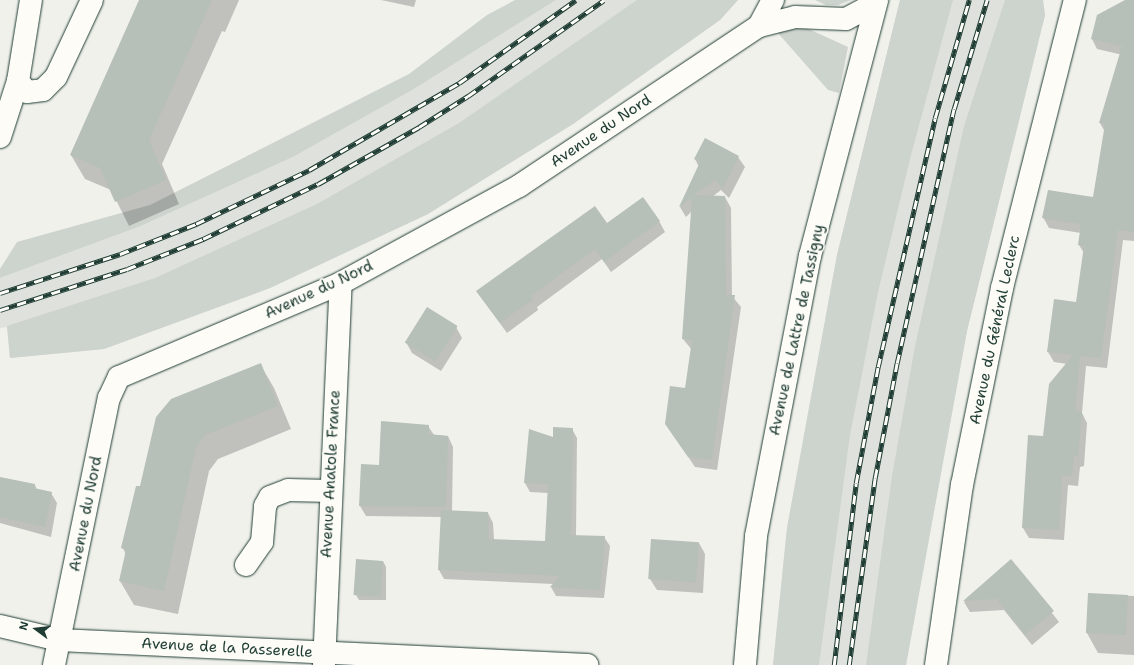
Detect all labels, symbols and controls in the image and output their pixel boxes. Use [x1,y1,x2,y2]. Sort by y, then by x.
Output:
street label: Avenue du Nord [547,91,655,171]
street label: Avenue de Lattre de Tassigny [766,223,828,437]
street label: Avenue du Général Leclerc [966,234,1024,426]
street label: Avenue du Nord [262,257,376,323]
street label: Avenue Anatole France [318,390,344,558]
street label: Avenue du Nord [66,455,106,573]
north arrow [16,609,56,649]
text: N [16,620,32,632]
street label: Avenue de la Passerelle [141,635,313,661]

